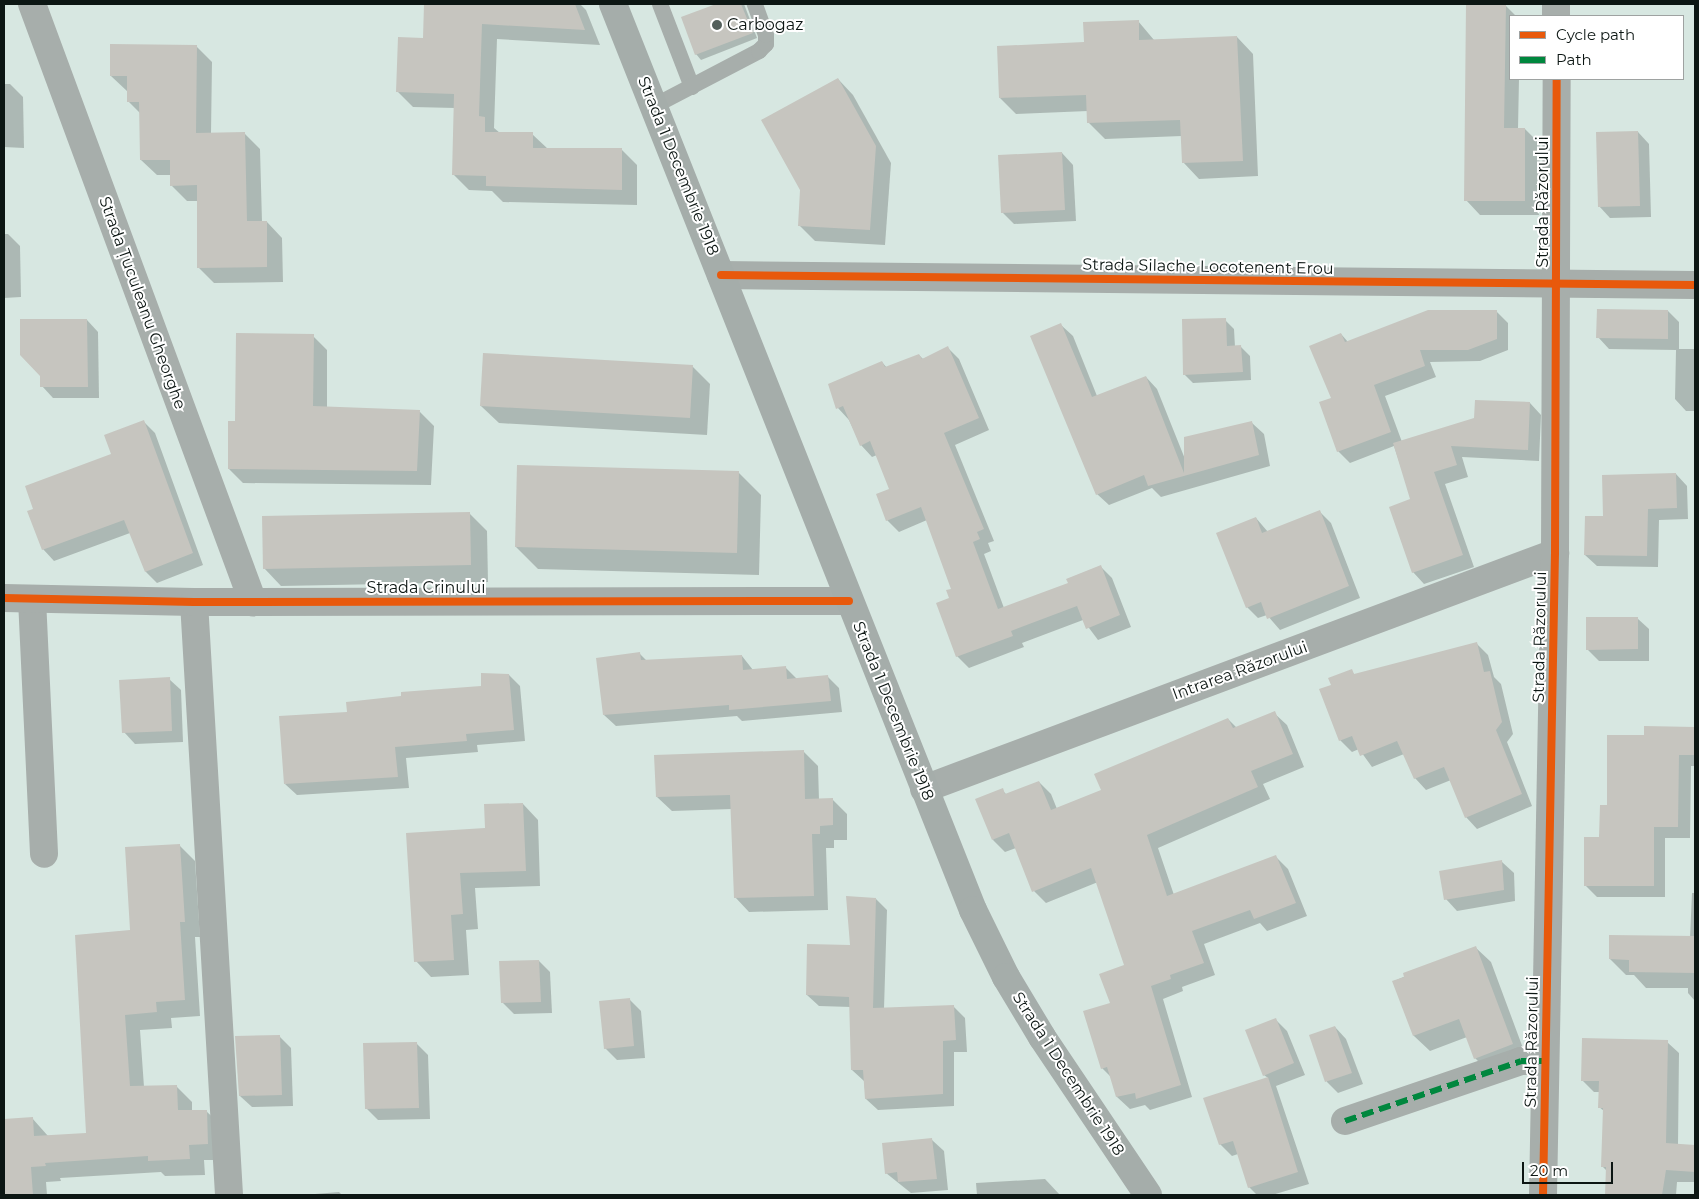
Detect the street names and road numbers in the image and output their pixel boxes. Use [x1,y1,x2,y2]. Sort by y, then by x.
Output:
street label: Strada 1 Decembrie 1918 [633,74,723,258]
street label: Strada Răzorului [1533,136,1553,268]
street label: Strada Țuculeanu Gheorghe [95,194,189,412]
street label: Strada Silache Locotenent Erou [1082,255,1334,279]
street label: Strada Răzorului [1529,571,1551,703]
street label: Strada Crinului [367,578,485,598]
street label: Strada 1 Decembrie 1918 [848,619,938,803]
street label: Intrarea Răzorului [1170,638,1310,704]
street label: Strada Răzorului [1521,976,1543,1108]
street label: Strada 1 Decembrie 1918 [1008,989,1128,1159]

